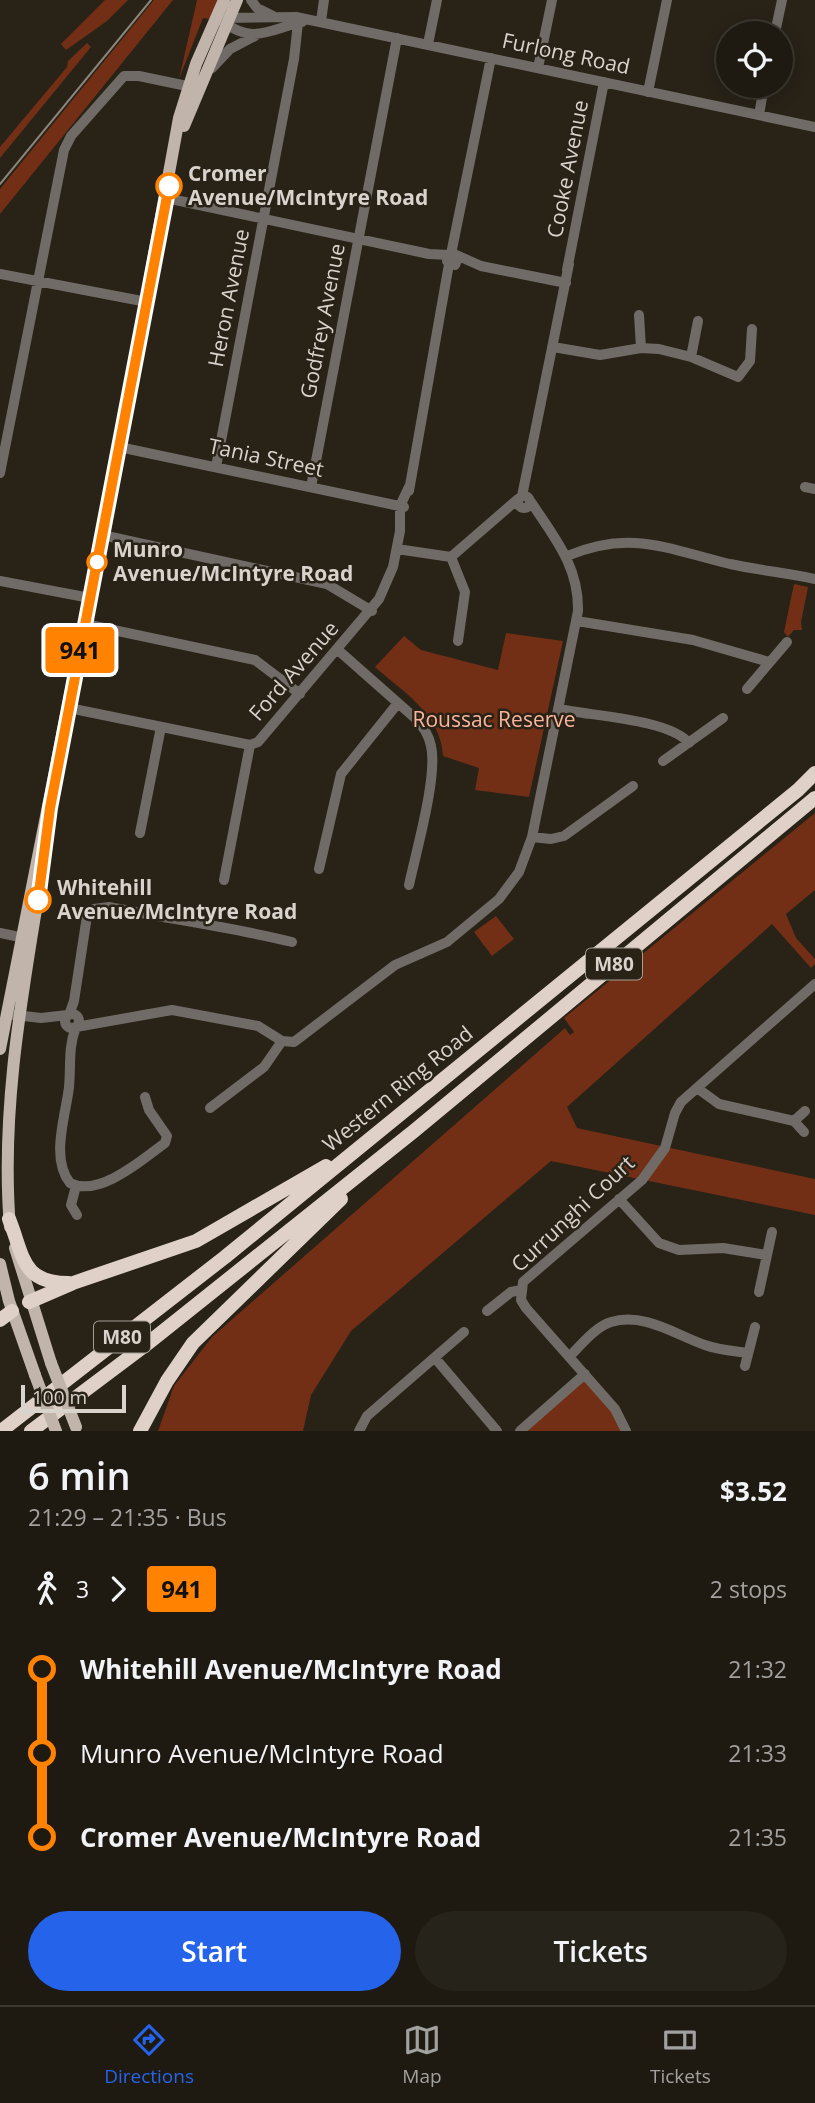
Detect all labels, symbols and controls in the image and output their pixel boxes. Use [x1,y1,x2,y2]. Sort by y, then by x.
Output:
map controls [716,21,793,98]
button: locate [716,21,793,98]
street label: Furlong Road [500,26,633,80]
street label: Cooke Avenue [540,97,594,240]
place label: Cromer Avenue/McIntyre Road [188,159,428,211]
marker: Cromer Avenue/McIntyre Road [156,173,182,199]
street label: Heron Avenue [201,226,255,369]
street label: Godfrey Avenue [293,241,351,401]
street label: Tania Street [206,431,326,483]
place label: Munro Avenue/McIntyre Road [113,535,353,587]
marker: Munro Avenue/McIntyre Road [87,552,107,572]
street label: Ford Avenue [242,615,344,726]
line badge: 941 [40,627,120,673]
text: 941 [59,633,101,666]
park label: Roussac Reserve [412,705,576,733]
place label: Whitehill Avenue/McIntyre Road [57,873,297,925]
marker: Whitehill Avenue/McIntyre Road [25,887,51,913]
road number: M80 [586,948,642,980]
street label: Western Ring Road [316,1019,478,1157]
street label: Currunghi Court [505,1149,640,1278]
road number: M80 [94,1322,150,1352]
scale bar [21,1382,126,1414]
text: 100 m [32,1384,87,1410]
text: 6 min [28,1449,131,1501]
text: $3.52 [720,1473,787,1509]
text: 21:29 – 21:35 · Bus [28,1501,227,1533]
icon: walk [28,1570,66,1608]
icon: forward [99,1570,137,1608]
text: 941 [161,1572,202,1605]
text: 3 [76,1573,89,1605]
text: 2 stops [710,1573,787,1605]
text: Whitehill Avenue/McIntyre Road [80,1651,502,1687]
text: 21:32 [728,1653,787,1685]
text: Munro Avenue/McIntyre Road [80,1735,444,1771]
text: 21:33 [728,1737,787,1769]
text: Cromer Avenue/McIntyre Road [80,1819,481,1855]
text: 21:35 [728,1821,787,1853]
button: Start [28,1911,401,1991]
button: Tickets [415,1911,787,1991]
tab: Directions [104,2021,194,2089]
tab: Map [402,2021,442,2089]
tab: Tickets [650,2021,711,2089]

